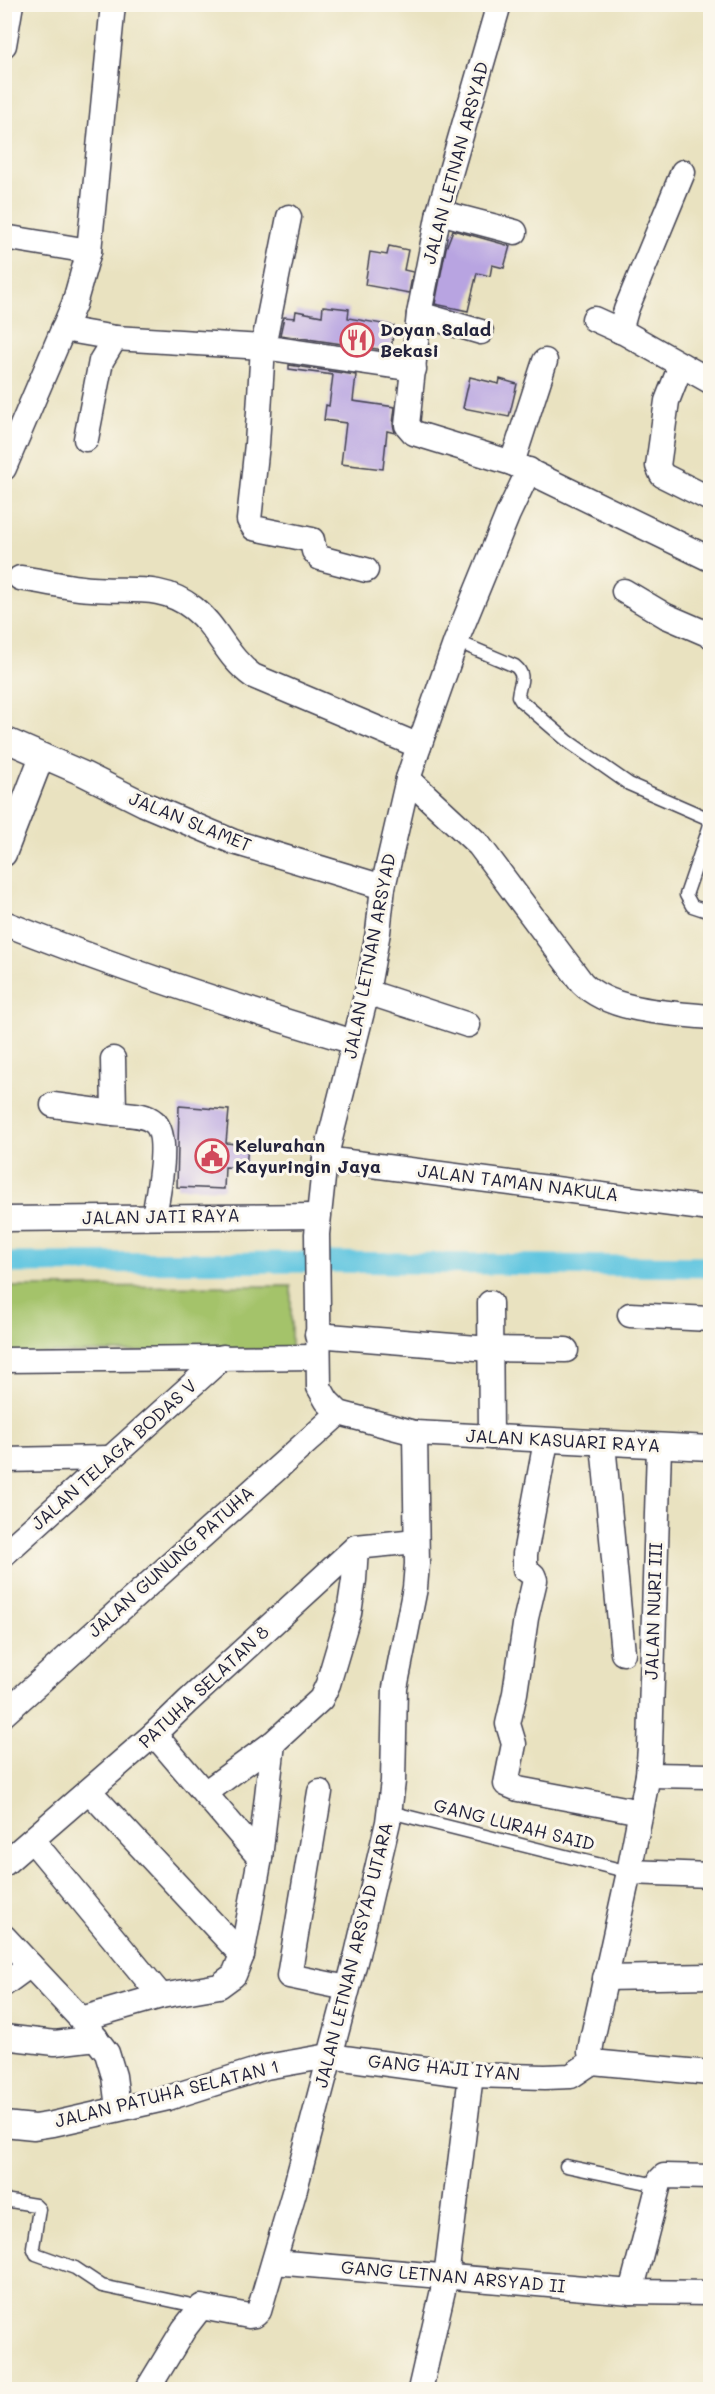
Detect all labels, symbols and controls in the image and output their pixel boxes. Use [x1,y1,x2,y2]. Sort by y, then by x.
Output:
street label: JALAN LETNAN ARSYAD [416,59,494,267]
place label: Doyan Salad Bekasi [380,317,491,362]
restaurant icon: Doyan Salad Bekasi [339,322,375,358]
street label: JALAN SLAMET [126,786,255,857]
street label: JALAN LETNAN ARSYAD [337,851,401,1061]
place label: Kelurahan Kayuringin Jaya [235,1133,381,1178]
public building icon: Kelurahan Kayuringin Jaya [194,1138,230,1174]
street label: JALAN TAMAN NAKULA [416,1158,620,1206]
street label: JALAN JATI RAYA [82,1203,240,1229]
street label: JALAN TELAGA BODAS V [25,1373,201,1535]
street label: JALAN KASUARI RAYA [465,1423,661,1457]
street label: JALAN GUNUNG PATUHA [82,1480,258,1642]
street label: JALAN NURI III [639,1542,667,1680]
street label: PATUHA SELATAN 8 [133,1619,274,1753]
street label: GANG LURAH SAID [431,1792,597,1856]
street label: JALAN LETNAN ARSYAD UTARA [308,1819,398,2090]
street label: GANG HAJI IYAN [367,2048,521,2086]
street label: JALAN PATUHA SELATAN 1 [52,2054,281,2133]
street label: GANG LETNAN ARSYAD II [340,2254,566,2298]

